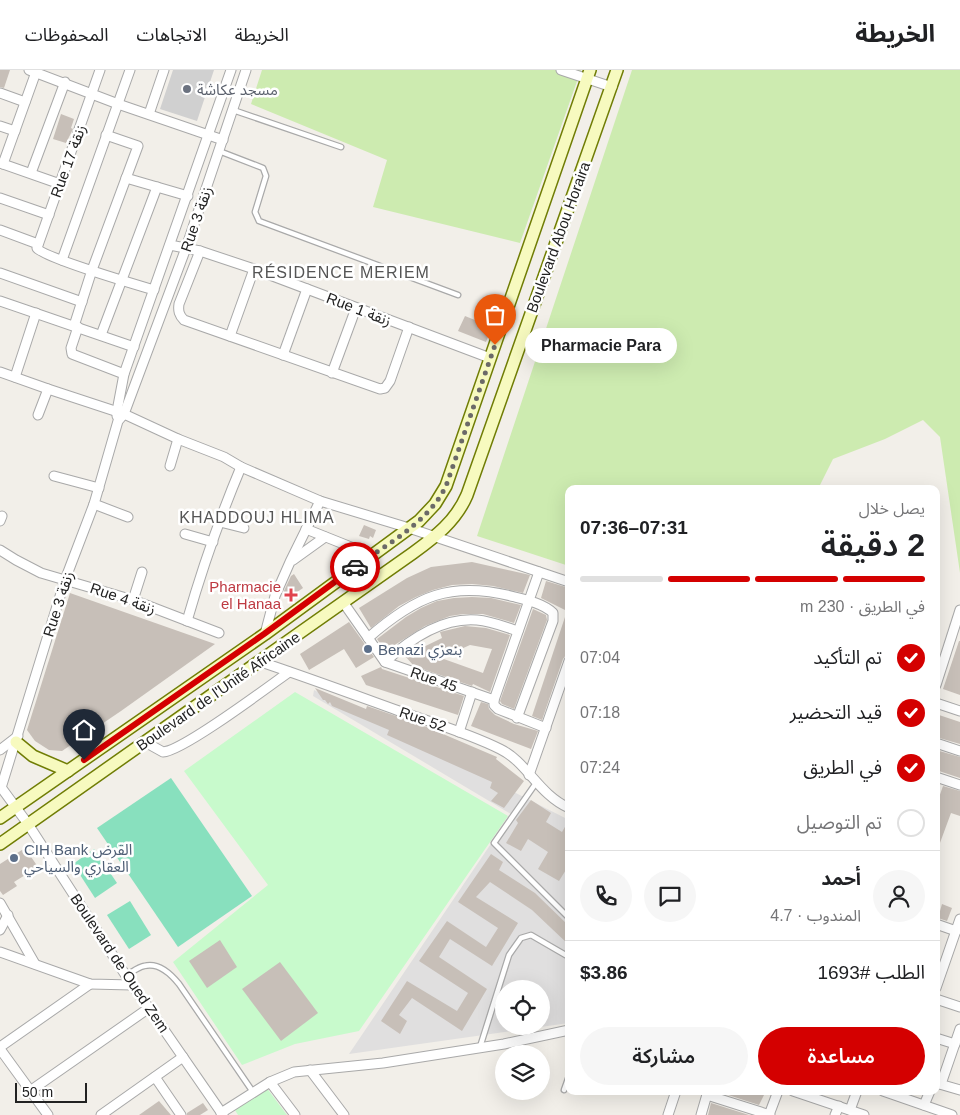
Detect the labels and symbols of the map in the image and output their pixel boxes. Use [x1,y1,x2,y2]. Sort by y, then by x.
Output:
place label: مسجد عكاشة [197,81,278,98]
marker: مسجد عكاشة [181,83,193,95]
street label: Rue 17 زنقة [47,122,90,200]
street label: Boulevard Abou Horaira [523,159,593,315]
street label: Rue 3 زنقة [177,184,216,254]
district label: RÉSIDENCE MERIEM [252,263,430,281]
street label: Rue 1 زنقة [324,289,394,330]
pin [474,294,516,345]
callout: Pharmacie Para [525,328,678,362]
district label: KHADDOUJ HLIMA [179,509,335,526]
courier [330,542,380,592]
street label: Rue 3 زنقة [39,569,78,639]
place label: Pharmacie el Hanaa [209,578,282,612]
street label: Rue 4 زنقة [88,579,158,618]
marker: Pharmacie el Hanaa [285,589,297,601]
street label: Boulevard de l'Unité Africaine [133,628,303,754]
place label: Benazi بنعزي [378,641,462,661]
marker: Benazi بنعزي [362,643,374,655]
street label: Rue 45 [408,663,460,695]
street label: Rue 52 [397,703,449,735]
pin [63,709,105,760]
place label: CIH Bank القرض العقاري والسياحي [24,841,132,878]
marker: CIH Bank القرض العقاري والسياحي [8,852,20,864]
street label: Boulevard de Oued Zem [67,890,173,1036]
scale bar [15,1080,88,1103]

